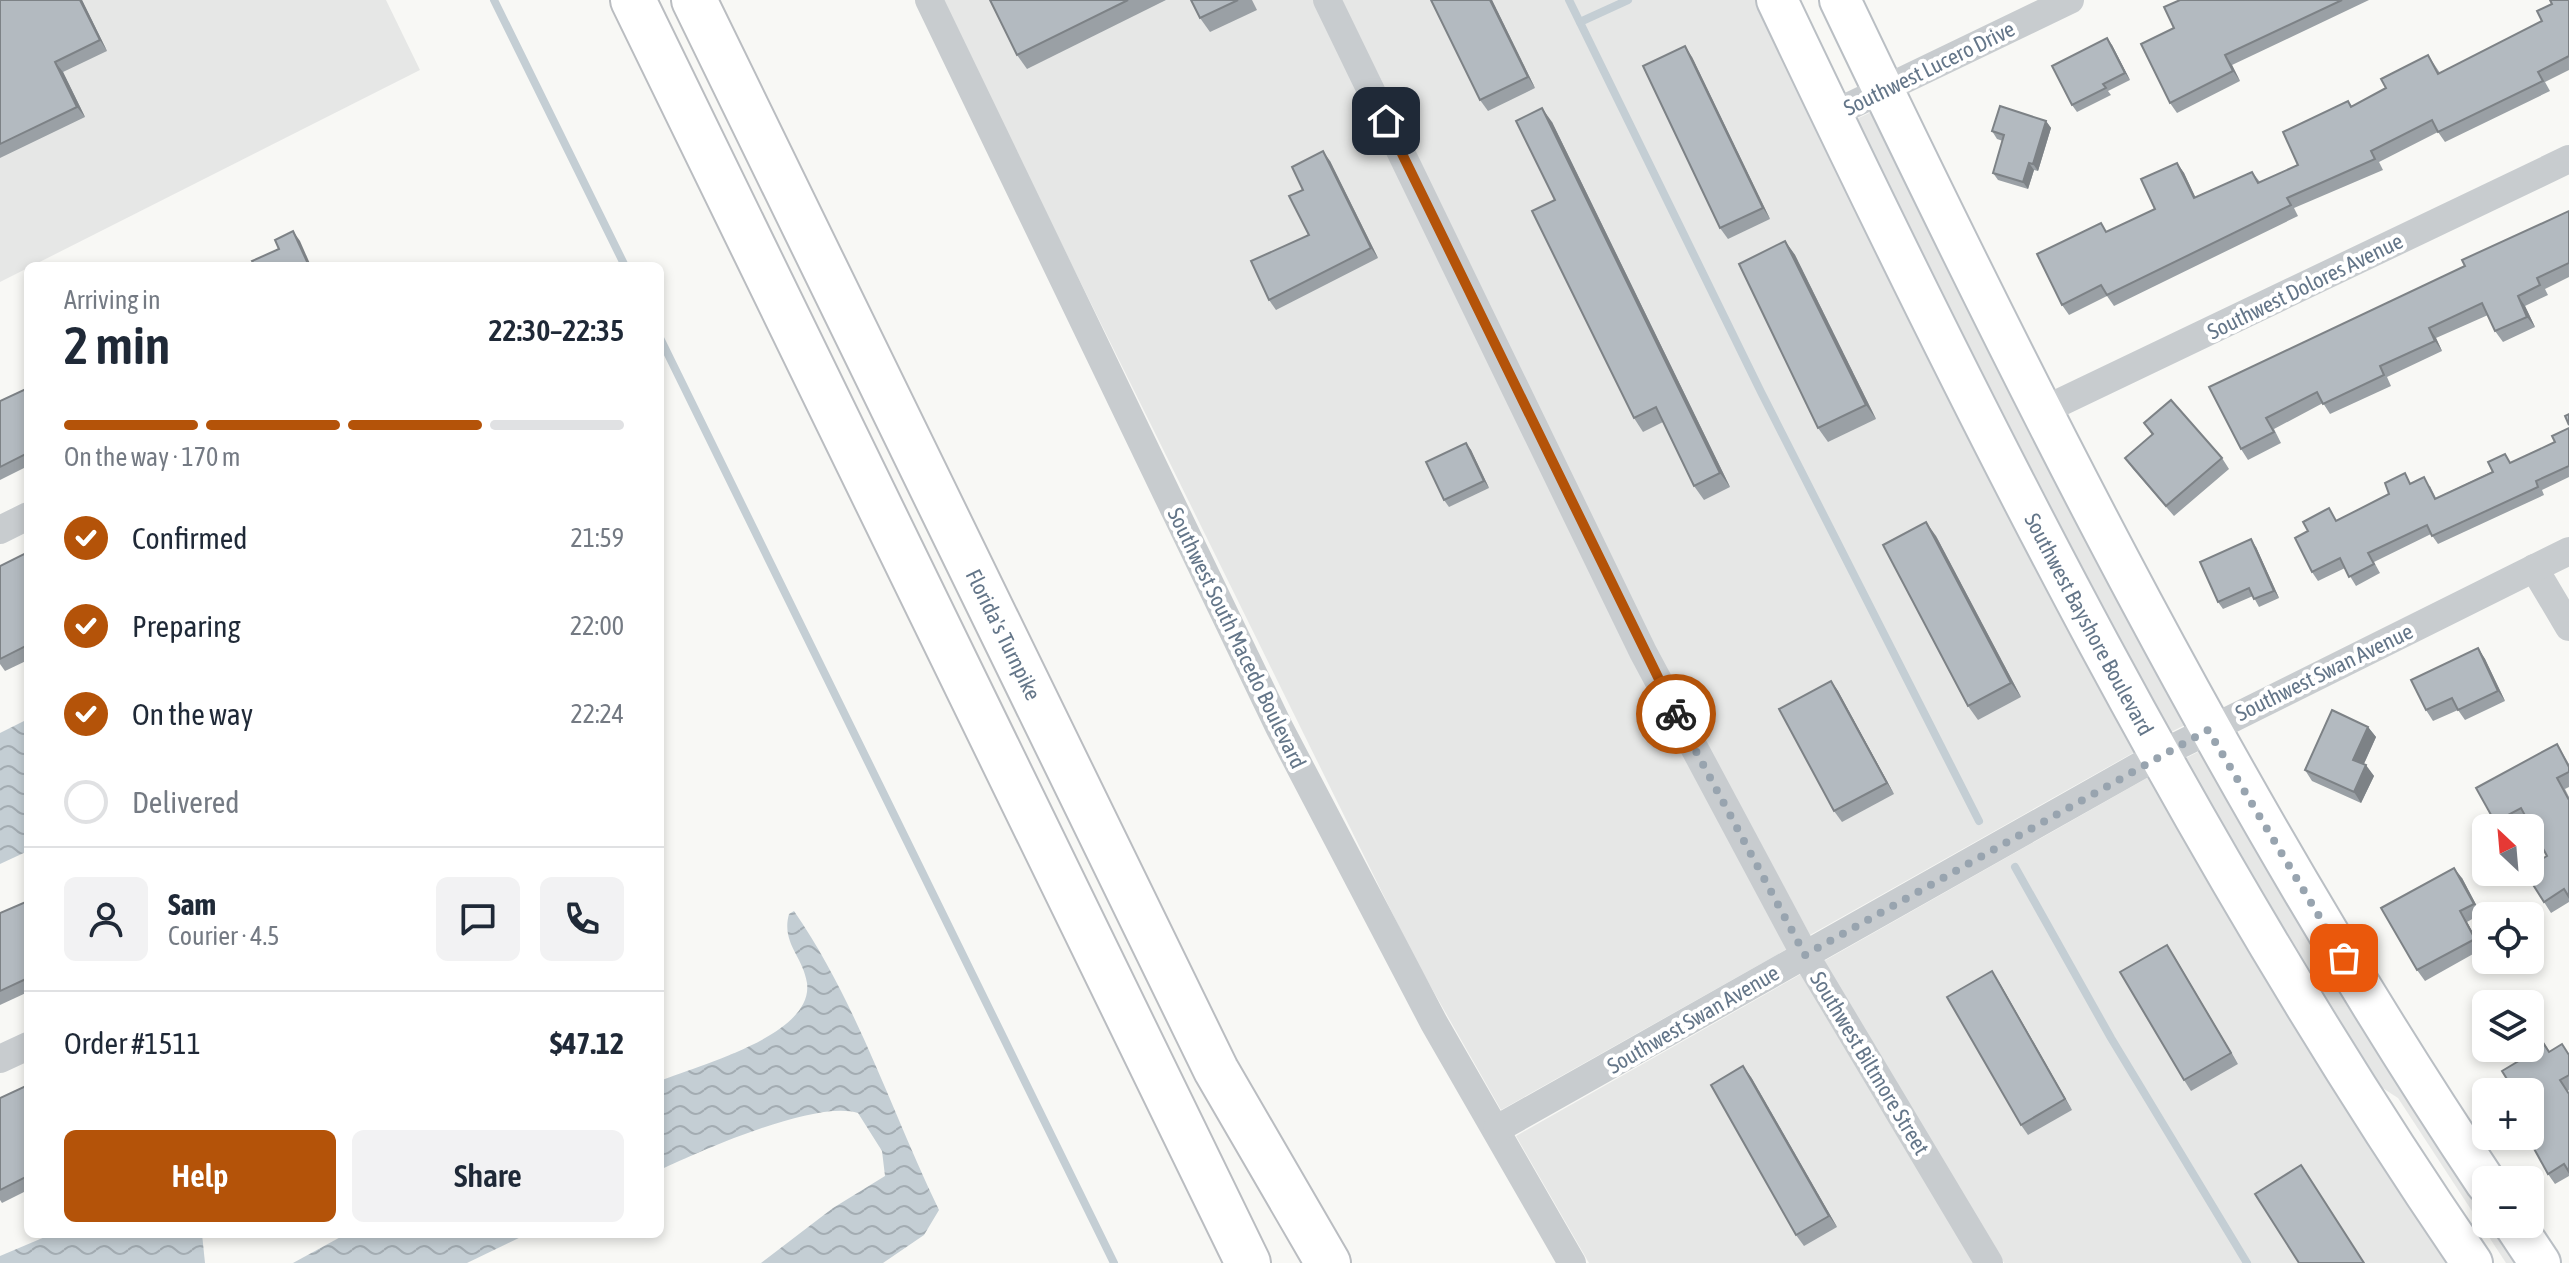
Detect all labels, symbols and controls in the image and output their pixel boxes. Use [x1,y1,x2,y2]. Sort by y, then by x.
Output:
street label: Southwest Lucero Drive [1839,15,2019,121]
pin [1352,87,1420,155]
icon: home [1364,99,1408,143]
street label: Southwest Dolores Avenue [2203,227,2407,345]
text: Arriving in [64,285,161,315]
text: 22:30–22:35 [489,313,624,347]
text: 2 min [64,315,170,375]
text: On the way · 170 m [64,442,241,472]
street label: Southwest South Macedo Boulevard [1162,503,1312,773]
street label: Southwest Bayshore Boulevard [2019,509,2159,740]
icon: check [64,516,108,560]
text: Confirmed [132,521,247,555]
text: 21:59 [570,523,624,553]
street label: Florida's Turnpike [961,565,1046,704]
icon: check [64,604,108,648]
text: Preparing [132,609,241,643]
text: 22:00 [570,611,624,641]
street label: Southwest Swan Avenue [2231,618,2417,726]
courier [1636,674,1716,754]
icon: check [64,692,108,736]
icon: bike [1654,692,1698,736]
text: On the way [132,697,253,731]
text: 22:24 [570,699,624,729]
text: Delivered [132,785,240,819]
north arrow [2472,814,2544,886]
map controls [2472,814,2544,1238]
button: person [64,877,148,961]
button: chat [436,877,520,961]
button: phone [540,877,624,961]
text: Sam [168,887,216,921]
button: locate [2472,902,2544,974]
text: Courier · 4.5 [168,921,279,951]
pin [2310,924,2378,992]
icon: bag [2322,936,2366,980]
street label: Southwest Swan Avenue [1603,959,1783,1079]
street label: Southwest Biltmore Street [1805,967,1935,1159]
button: layers [2472,990,2544,1062]
text: Order #1511 [64,1026,201,1060]
text: $47.12 [550,1026,624,1060]
button: + [2472,1078,2544,1150]
button: Help [64,1130,336,1222]
button: Share [352,1130,624,1222]
button: − [2472,1166,2544,1238]

